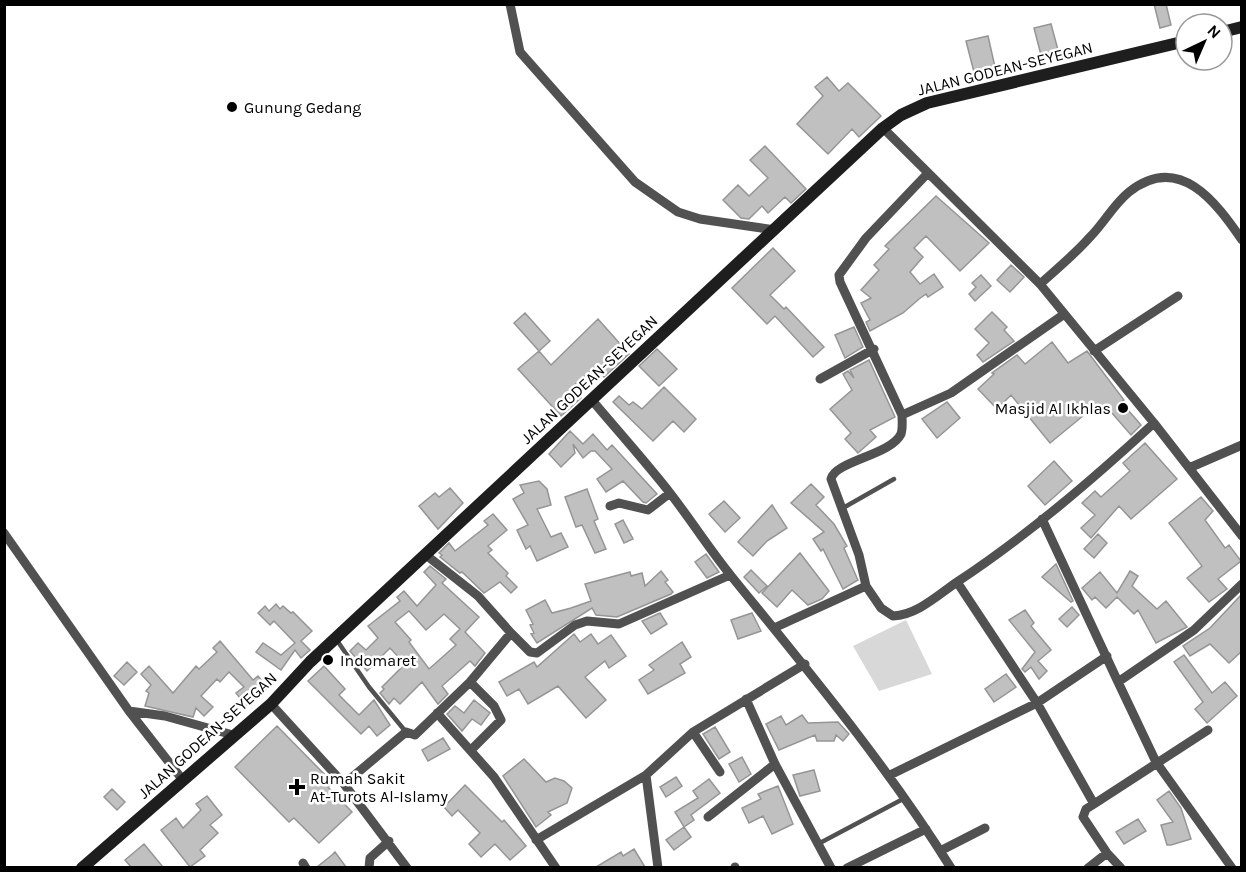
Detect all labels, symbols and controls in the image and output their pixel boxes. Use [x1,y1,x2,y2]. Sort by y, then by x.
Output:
north arrow [1174,12,1234,72]
text: N [1203,21,1225,42]
street label: JALAN GODEAN-SEYEGAN [916,38,1095,99]
place label: Gunung Gedang [244,98,361,117]
marker: Gunung Gedang [225,100,239,114]
street label: JALAN GODEAN-SEYEGAN [517,311,662,448]
place label: Masjid Al Ikhlas [995,399,1111,418]
marker: Masjid Al Ikhlas [1116,401,1130,415]
place label: Indomaret [340,651,416,670]
marker: Indomaret [321,653,335,667]
street label: JALAN GODEAN-SEYEGAN [134,668,281,803]
place label: Rumah Sakit At-Turots Al-Islamy [310,769,449,806]
marker: Rumah Sakit At-Turots Al-Islamy [288,778,306,796]

